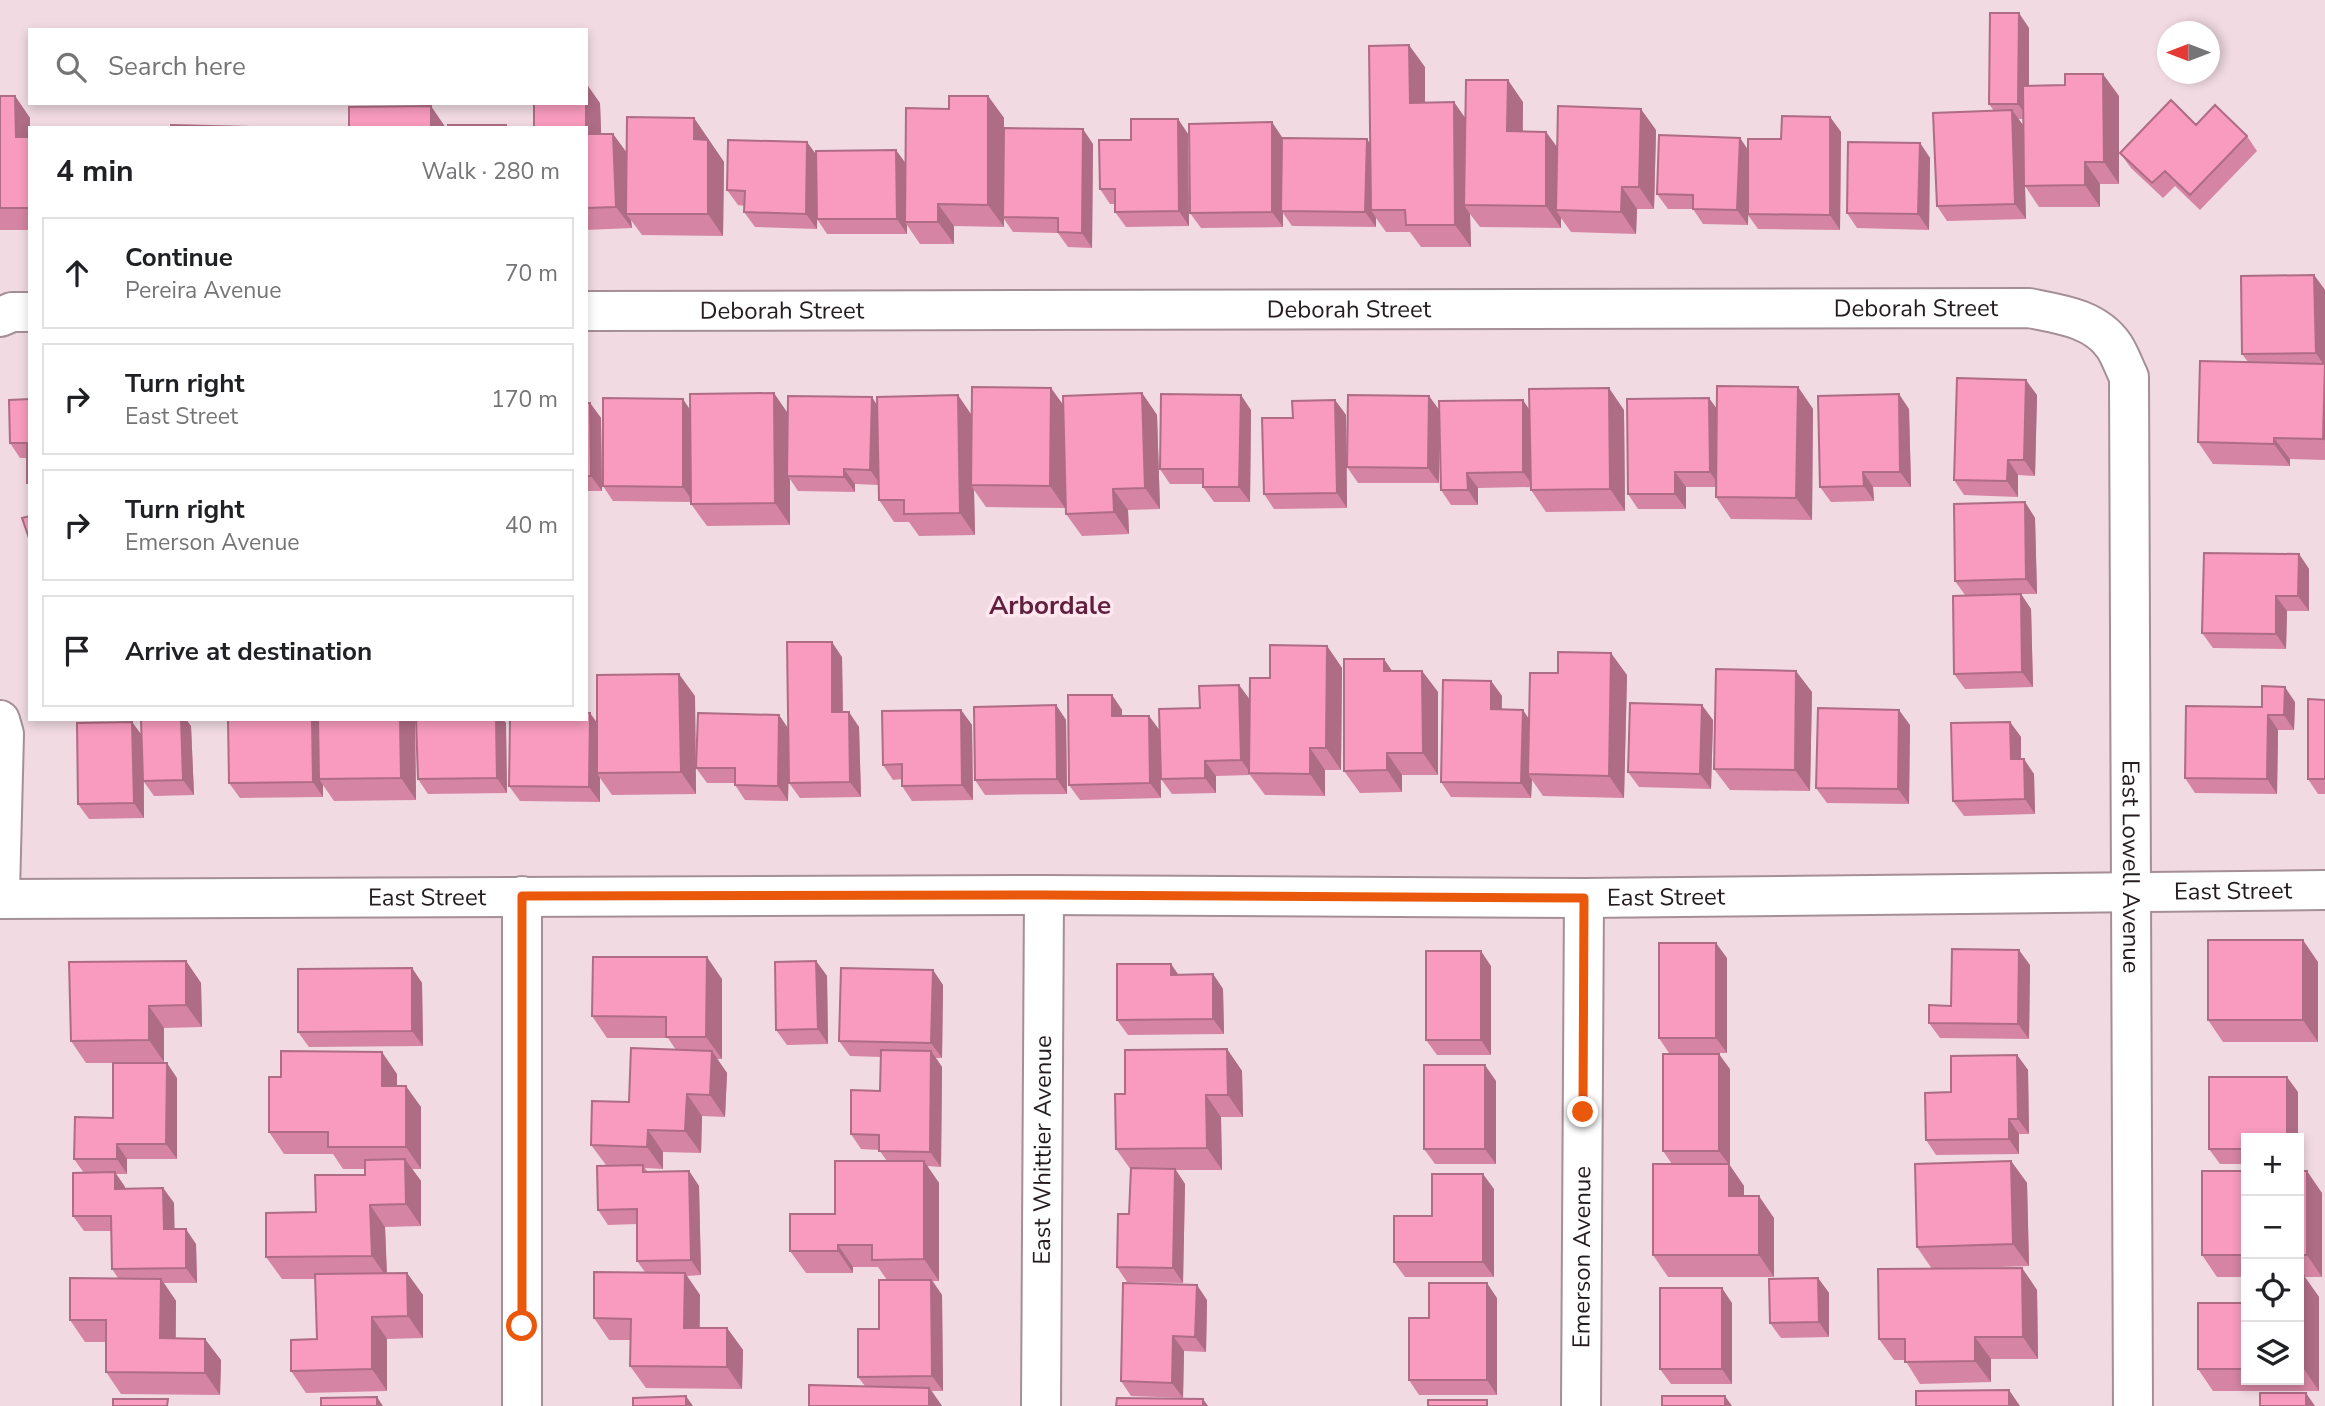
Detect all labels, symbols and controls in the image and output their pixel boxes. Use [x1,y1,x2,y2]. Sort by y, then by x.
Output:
north arrow [2157,21,2220,84]
search box [28,28,588,105]
icon: search [52,48,90,86]
text: Search here [108,49,246,84]
text: 4 min [56,151,134,192]
text: Walk · 280 m [421,156,560,187]
text: Continue [125,240,233,275]
icon: ahead [58,254,96,292]
text: 70 m [505,258,558,289]
text: Pereira Avenue [125,275,281,306]
street label: Deborah Street [1834,292,1999,324]
street label: Deborah Street [1267,293,1432,326]
street label: Deborah Street [700,294,865,327]
text: Turn right [125,366,244,401]
icon: right [58,380,96,418]
text: 170 m [491,384,558,415]
text: East Street [125,401,238,432]
text: Turn right [125,492,244,527]
icon: right [58,506,96,544]
text: 40 m [505,510,558,541]
text: Emerson Avenue [125,527,300,558]
district label: Arbordale [989,588,1111,623]
icon: arrive [58,632,96,670]
text: Arrive at destination [125,634,372,669]
street label: East Lowell Avenue [2114,760,2147,974]
street label: East Street [2174,874,2293,908]
street label: East Street [1607,880,1726,914]
street label: East Street [368,881,487,914]
street label: East Whittier Avenue [1026,1035,1059,1265]
route end [1567,1096,1598,1127]
map controls [2241,1133,2304,1385]
button: + [2241,1133,2304,1196]
street label: Emerson Avenue [1565,1166,1598,1348]
button: − [2241,1196,2304,1259]
button: locate [2241,1259,2304,1322]
route start [506,1310,537,1341]
button: layers [2241,1322,2304,1385]

